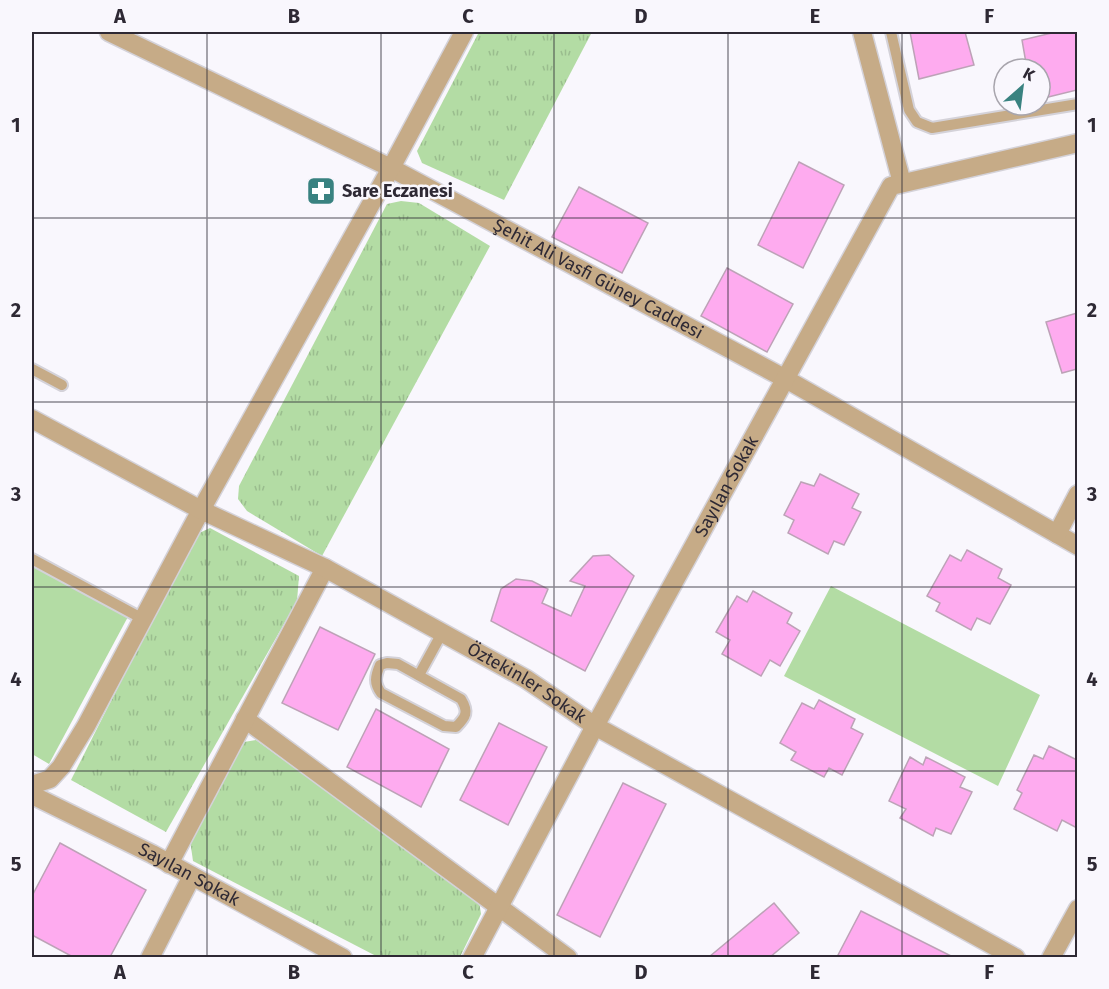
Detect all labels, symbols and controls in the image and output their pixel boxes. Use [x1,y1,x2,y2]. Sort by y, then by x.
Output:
text: A [113,4,127,28]
text: B [288,4,300,28]
text: C [462,4,474,28]
text: D [634,4,648,28]
text: E [810,4,820,28]
text: F [984,4,994,28]
north arrow [992,57,1052,117]
text: K [1020,63,1039,85]
text: 1 [11,113,21,137]
text: 1 [1087,113,1097,137]
pharmacy icon: Sare Eczanesi [305,175,337,207]
place label: Sare Eczanesi [342,180,453,202]
street label: Şehit Ali Vasfi Güney Caddesi [489,214,707,344]
text: 2 [11,298,21,322]
text: 2 [1087,298,1097,322]
street label: Sayılan Sokak [690,431,763,541]
text: 3 [10,482,21,506]
text: 3 [1086,482,1097,506]
street label: Öztekinler Sokak [463,638,591,728]
text: 4 [10,667,22,691]
text: 4 [1086,667,1098,691]
street label: Sayılan Sokak [135,838,244,911]
text: 5 [11,852,22,876]
text: 5 [1087,852,1098,876]
text: A [113,960,127,984]
text: B [288,960,300,984]
text: C [462,960,474,984]
text: D [634,960,648,984]
text: E [810,960,820,984]
text: F [984,960,994,984]

